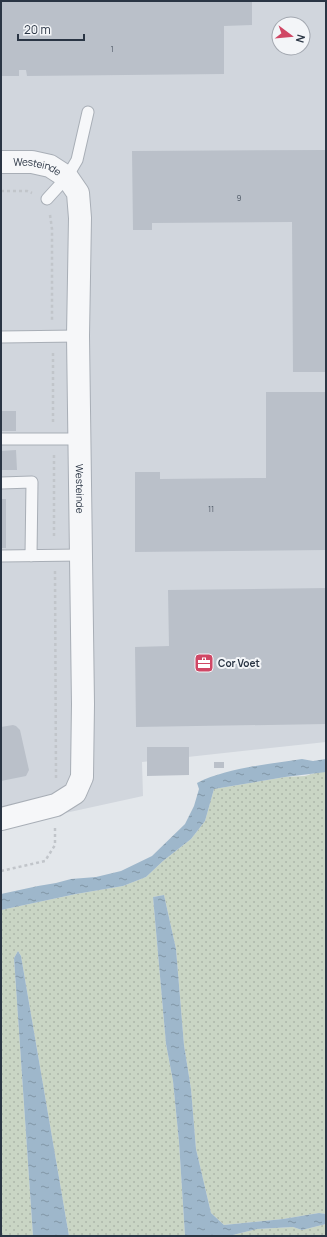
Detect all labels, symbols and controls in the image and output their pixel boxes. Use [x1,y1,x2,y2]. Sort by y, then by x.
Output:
scale bar [18,16,84,42]
north arrow [271,16,311,56]
text: 20 m [24,21,51,38]
text: N [293,33,309,45]
house number: 1 [110,43,114,54]
street label: Westeinde [13,155,64,179]
house number: 9 [237,192,242,203]
street label: Westeinde [73,464,87,514]
house number: 11 [208,503,214,514]
office icon: Cor Voet [193,652,215,674]
place label: Cor Voet [218,656,260,670]

